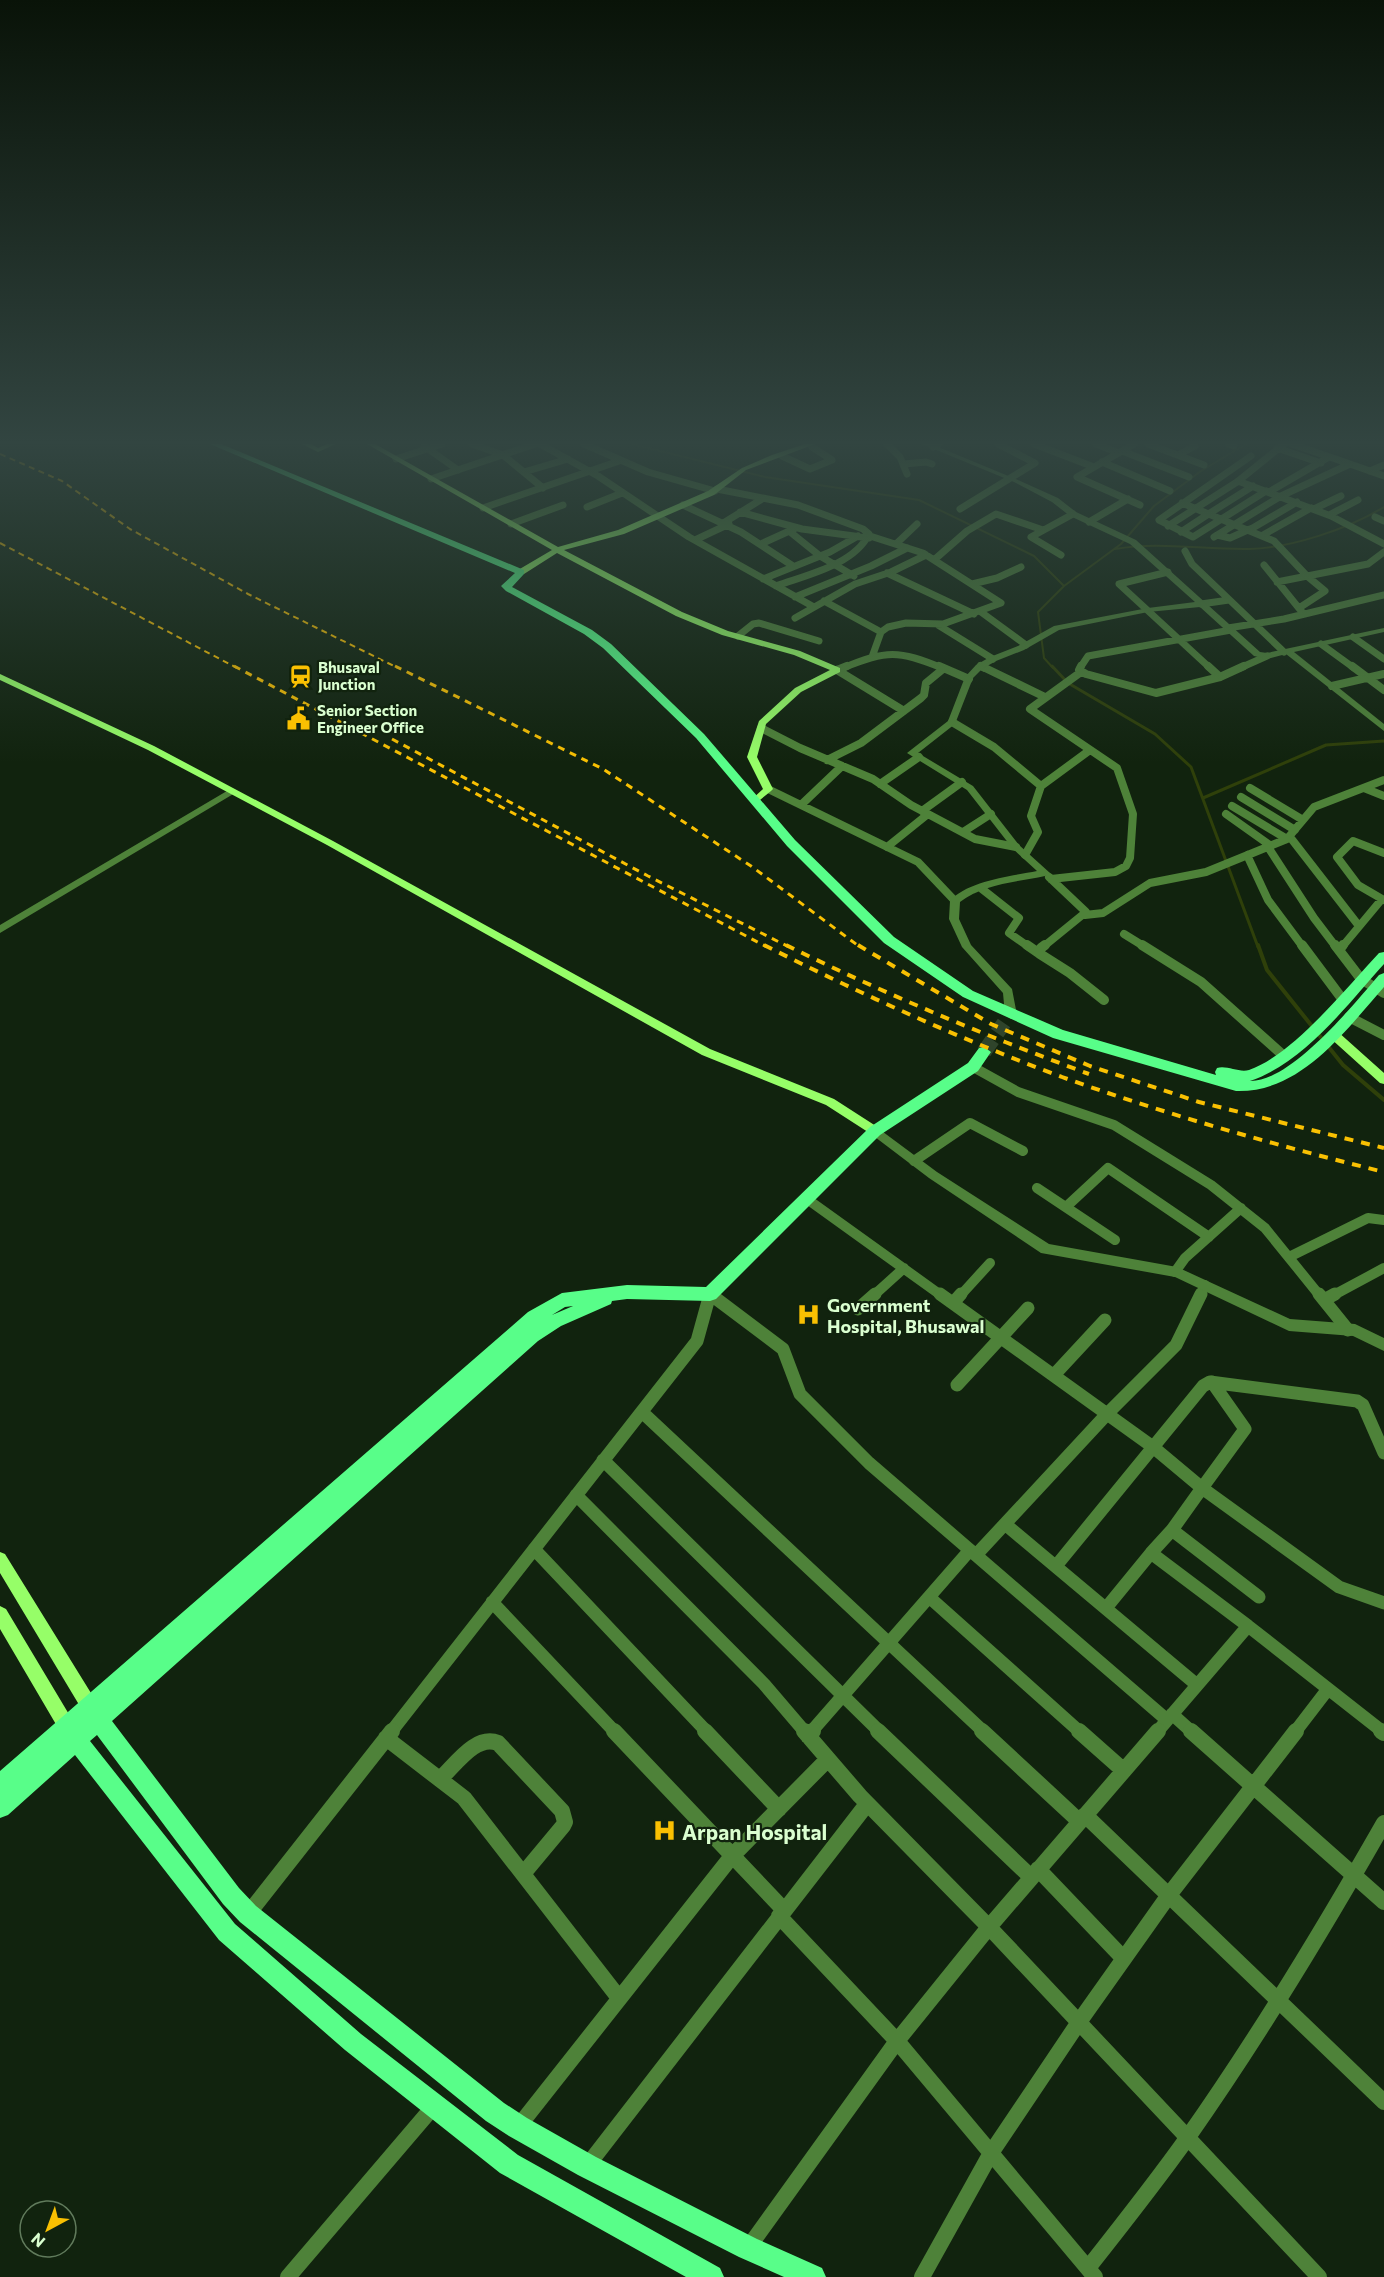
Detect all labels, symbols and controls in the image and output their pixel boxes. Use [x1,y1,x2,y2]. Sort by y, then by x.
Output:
place label: Bhusaval Junction [318,658,380,693]
station icon: Bhusaval Junction [287,663,313,689]
place label: Senior Section Engineer Office [317,701,424,736]
public building icon: Senior Section Engineer Office [286,706,312,732]
place label: Government Hospital, Bhusawal [827,1294,984,1337]
hospital icon: Government Hospital, Bhusawal [796,1302,822,1328]
hospital icon: Arpan Hospital [651,1818,677,1844]
place label: Arpan Hospital [682,1819,827,1844]
north arrow [18,2199,78,2259]
text: N [27,2230,49,2252]

